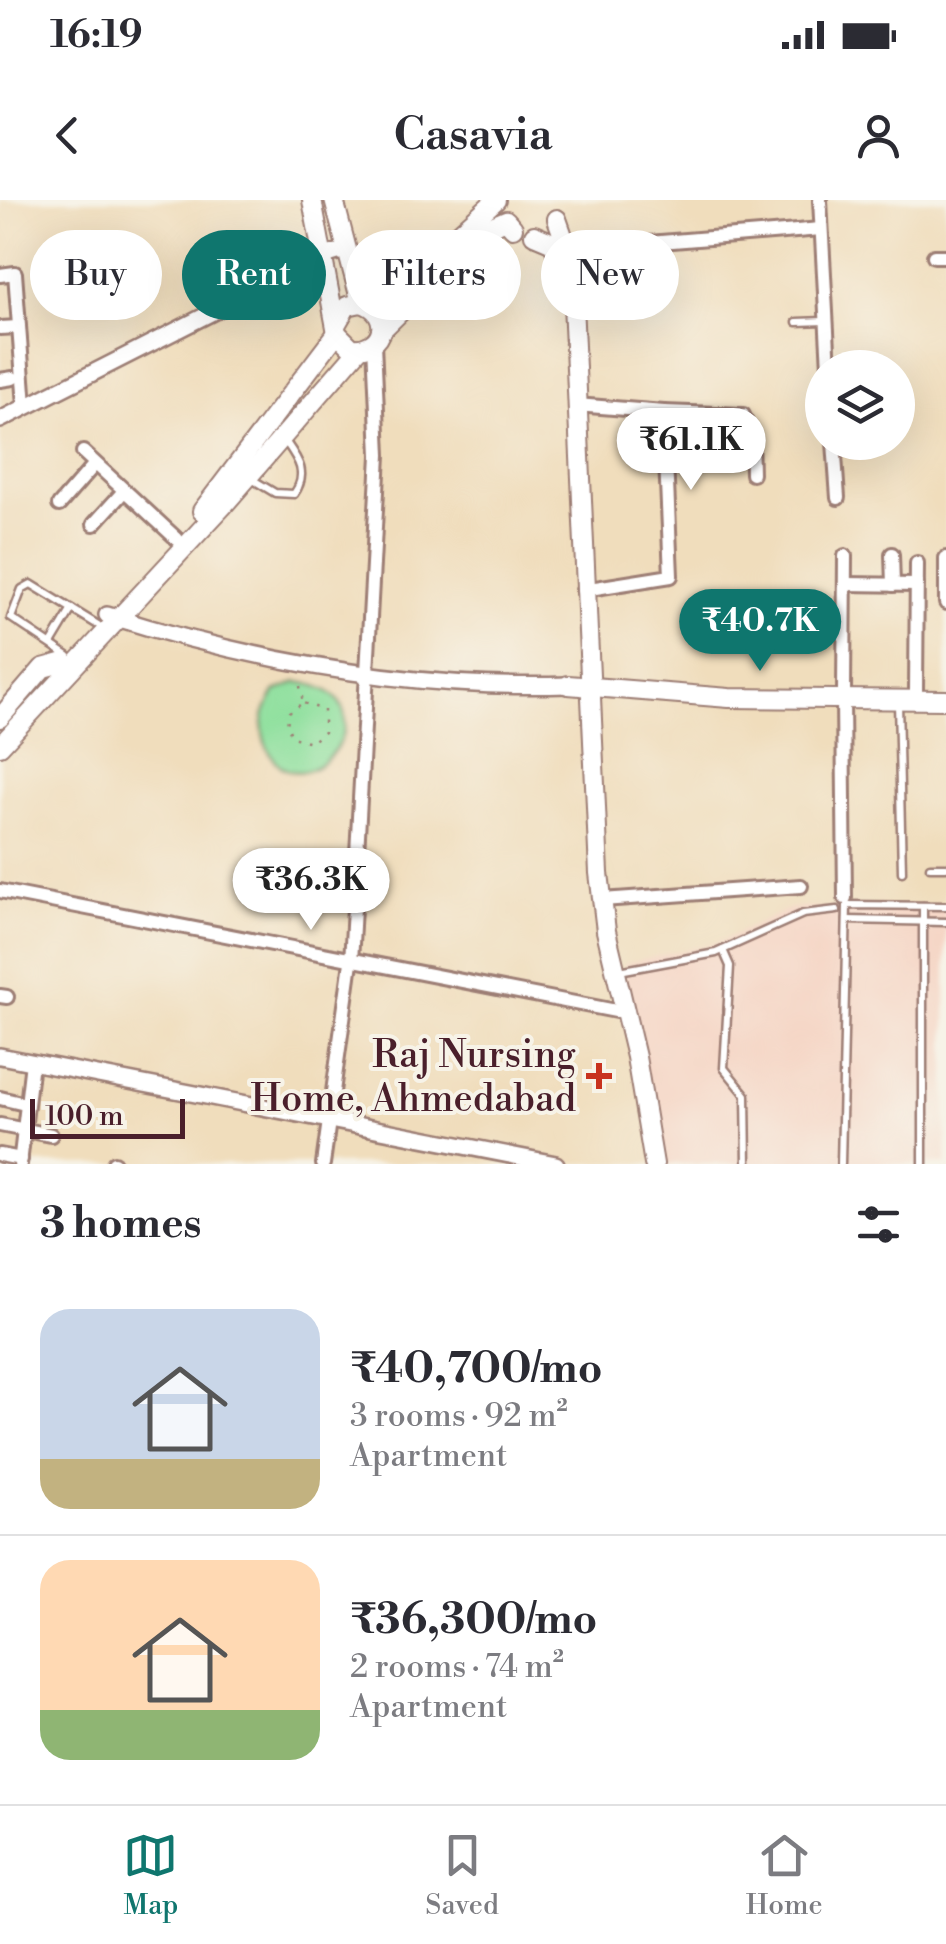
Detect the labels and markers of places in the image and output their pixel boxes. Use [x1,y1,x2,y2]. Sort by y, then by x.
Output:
pin: ₹61.1K [610,408,772,493]
pin: ₹40.7K [679,589,841,674]
pin: ₹36.3K [230,848,392,933]
place label: Raj Nursing Home, Ahmedabad [251,1032,576,1123]
marker: Raj Nursing Home, Ahmedabad [586,1063,612,1089]

